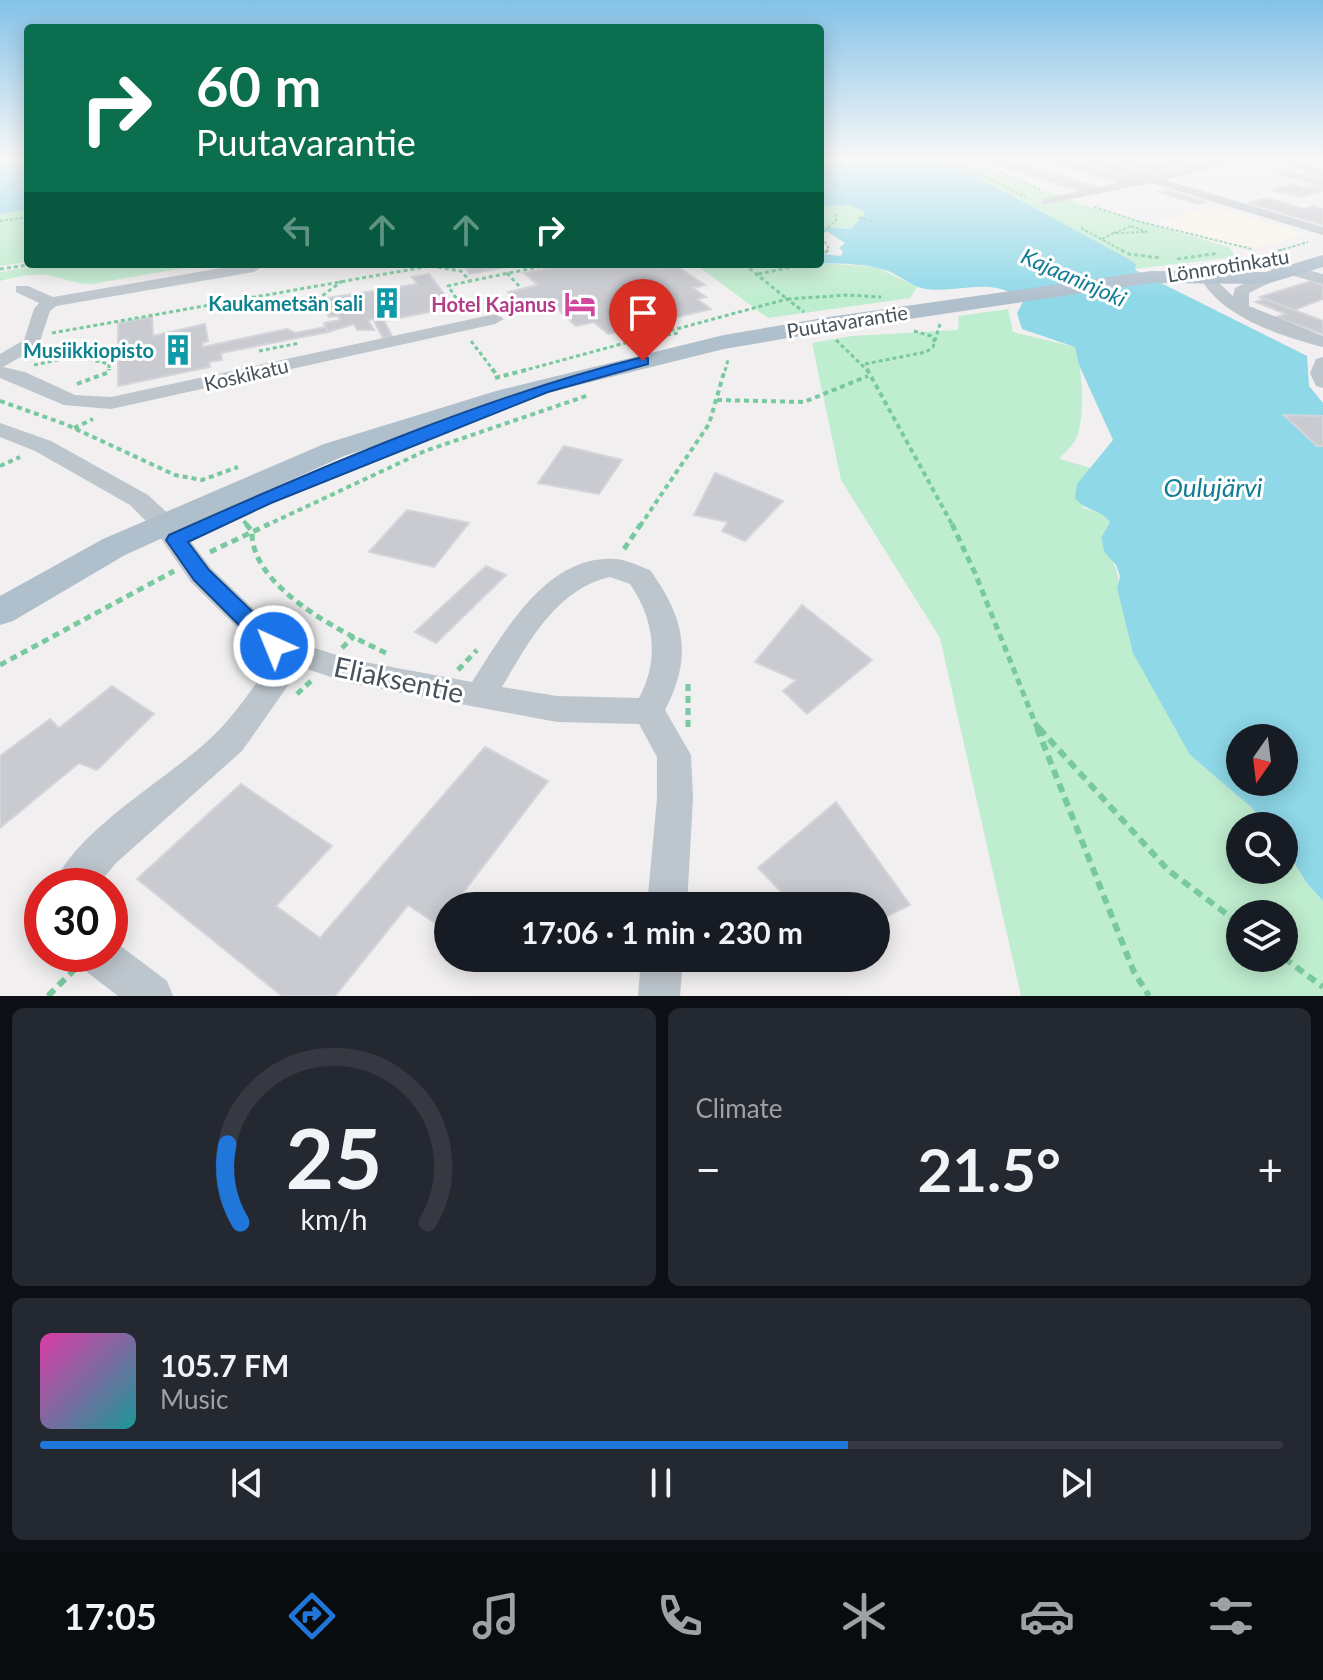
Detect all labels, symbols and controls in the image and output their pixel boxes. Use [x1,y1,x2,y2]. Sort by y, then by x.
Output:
text: 60 m [196,52,321,119]
icon: right [64,56,168,160]
text: Puutavarantie [196,120,416,164]
icon: left [276,208,320,252]
icon: ahead [360,208,404,252]
icon: ahead [444,208,488,252]
icon: right [528,208,572,252]
water label: Kajaaninjoki [1017,242,1131,312]
street label: Lönnrotinkatu [1165,244,1291,286]
pin [609,279,677,361]
building icon: Kaukametsän sali [370,286,404,320]
hotel icon: Hotel Kajanus [563,287,597,321]
place label: Kaukametsän sali [208,291,363,315]
icon: arrive [621,291,665,335]
place label: Hotel Kajanus [431,292,556,316]
street label: Puutavarantie [785,300,909,342]
building icon: Musiikkiopisto [161,333,195,367]
place label: Musiikkiopisto [23,338,154,362]
street label: Koskikatu [202,353,290,395]
water label: Oulujärvi [1163,471,1263,503]
position arrow [232,604,316,688]
street label: Eliaksentie [331,649,467,709]
north arrow [1226,724,1298,796]
map controls [1226,724,1298,972]
button: search [1226,812,1298,884]
speed limit sign: 30 [24,868,128,972]
button: layers [1226,900,1298,972]
text: 17:06 · 1 min · 230 m [521,914,803,950]
text: Climate [696,1092,782,1124]
text: 25 [286,1107,382,1207]
text: 21.5° [917,1133,1061,1205]
text: − [696,1143,721,1195]
text: + [1257,1143,1283,1195]
text: km/h [300,1202,367,1236]
text: 105.7 FM [160,1347,289,1383]
text: Music [160,1383,228,1415]
icon: previous [225,1461,269,1505]
icon: pause [639,1461,683,1505]
icon: next [1054,1461,1098,1505]
icon: directions [284,1588,340,1644]
icon: music [468,1588,524,1644]
icon: phone [652,1588,708,1644]
icon: climate [836,1588,892,1644]
icon: car [1019,1588,1075,1644]
icon: filters [1203,1588,1259,1644]
text: 17:05 [64,1594,157,1638]

